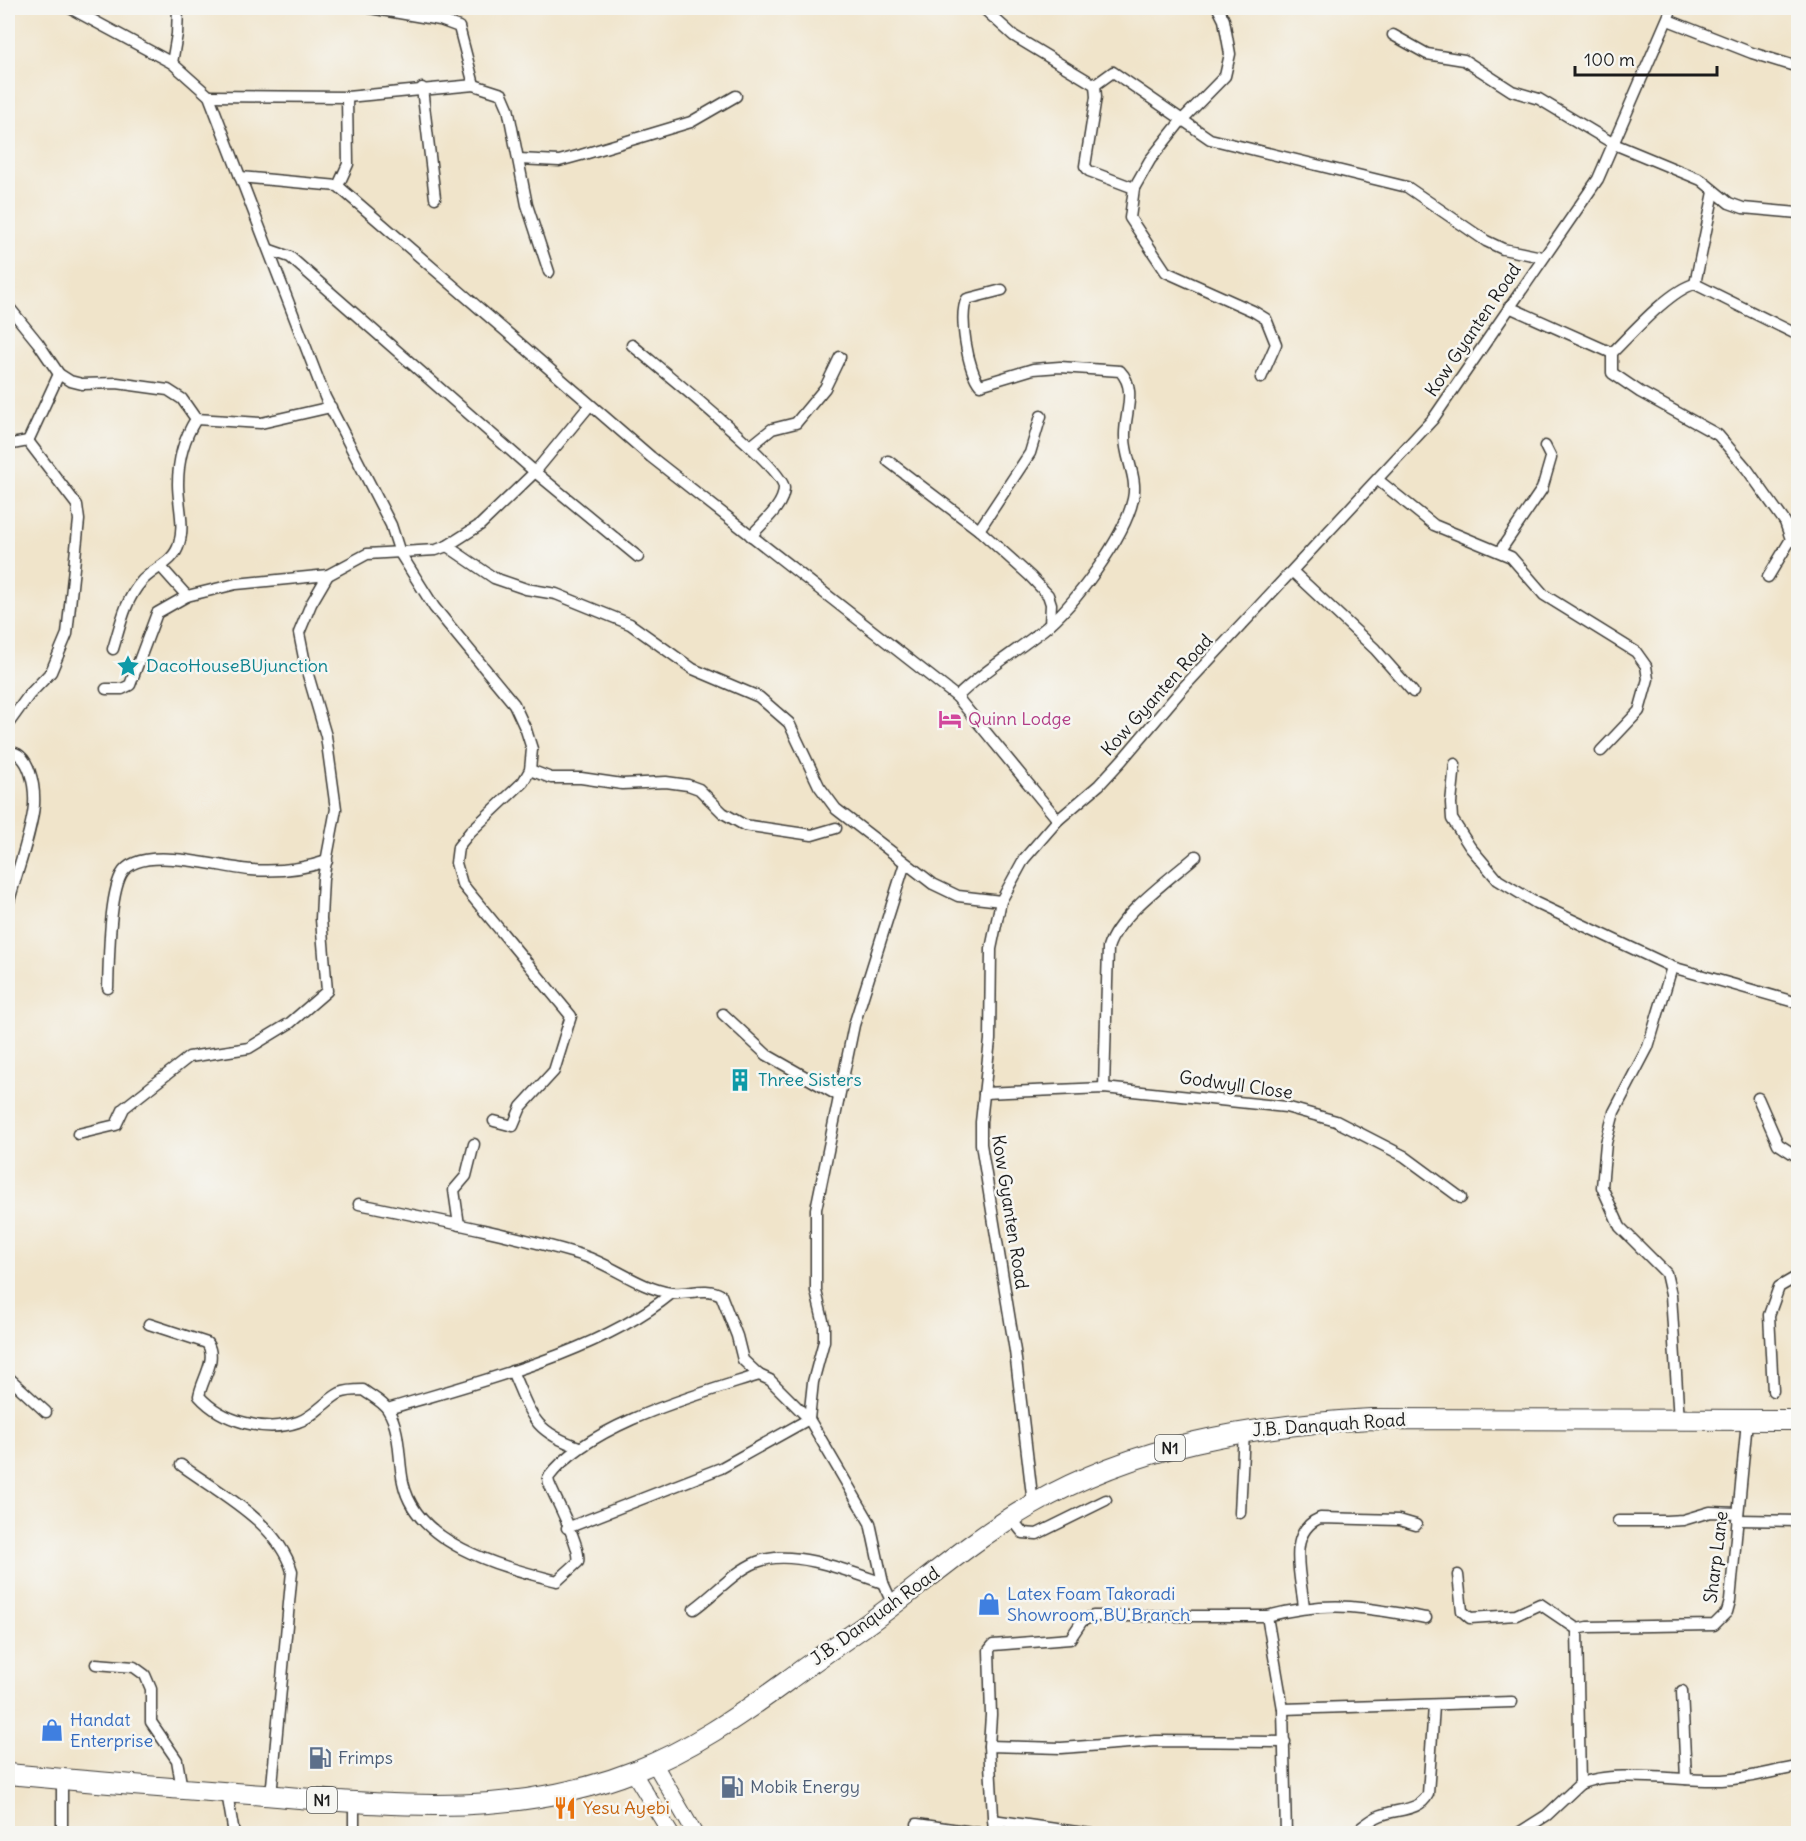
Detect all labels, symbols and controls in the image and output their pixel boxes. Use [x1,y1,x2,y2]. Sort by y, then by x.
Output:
scale bar [1575,39,1718,77]
text: 100 m [1584,48,1635,71]
street label: Kow Gyanten Road [1420,258,1526,401]
street label: Kow Gyanten Road [1096,629,1218,760]
place icon: DacoHouseBUjunction [115,653,141,679]
place label: DacoHouseBUjunction [146,654,328,677]
hotel icon: Quinn Lodge [937,706,963,732]
place label: Quinn Lodge [968,707,1071,730]
street label: Godwyll Close [1178,1065,1294,1104]
building icon: Three Sisters [727,1067,753,1093]
place label: Three Sisters [758,1068,862,1091]
street label: Kow Gyanten Road [987,1133,1034,1291]
street label: J.B. Danquah Road [1252,1408,1407,1441]
road number: N1 [1155,1435,1185,1461]
street label: Sharp Lane [1698,1510,1733,1604]
street label: J.B. Danquah Road [806,1561,944,1670]
place label: Latex Foam Takoradi Showroom, BU Branch [1007,1582,1190,1626]
shop icon: Latex Foam Takoradi Showroom, BU Branch [976,1591,1002,1617]
place label: Handat Enterprise [70,1708,153,1752]
shop icon: Handat Enterprise [39,1717,65,1743]
fuel station icon: Frimps [307,1745,333,1771]
place label: Frimps [338,1746,393,1769]
fuel station icon: Mobik Energy [719,1774,745,1800]
place label: Mobik Energy [750,1775,860,1798]
road number: N1 [307,1787,337,1813]
restaurant icon: Yesu Ayebi [552,1795,578,1821]
place label: Yesu Ayebi [583,1796,670,1819]

